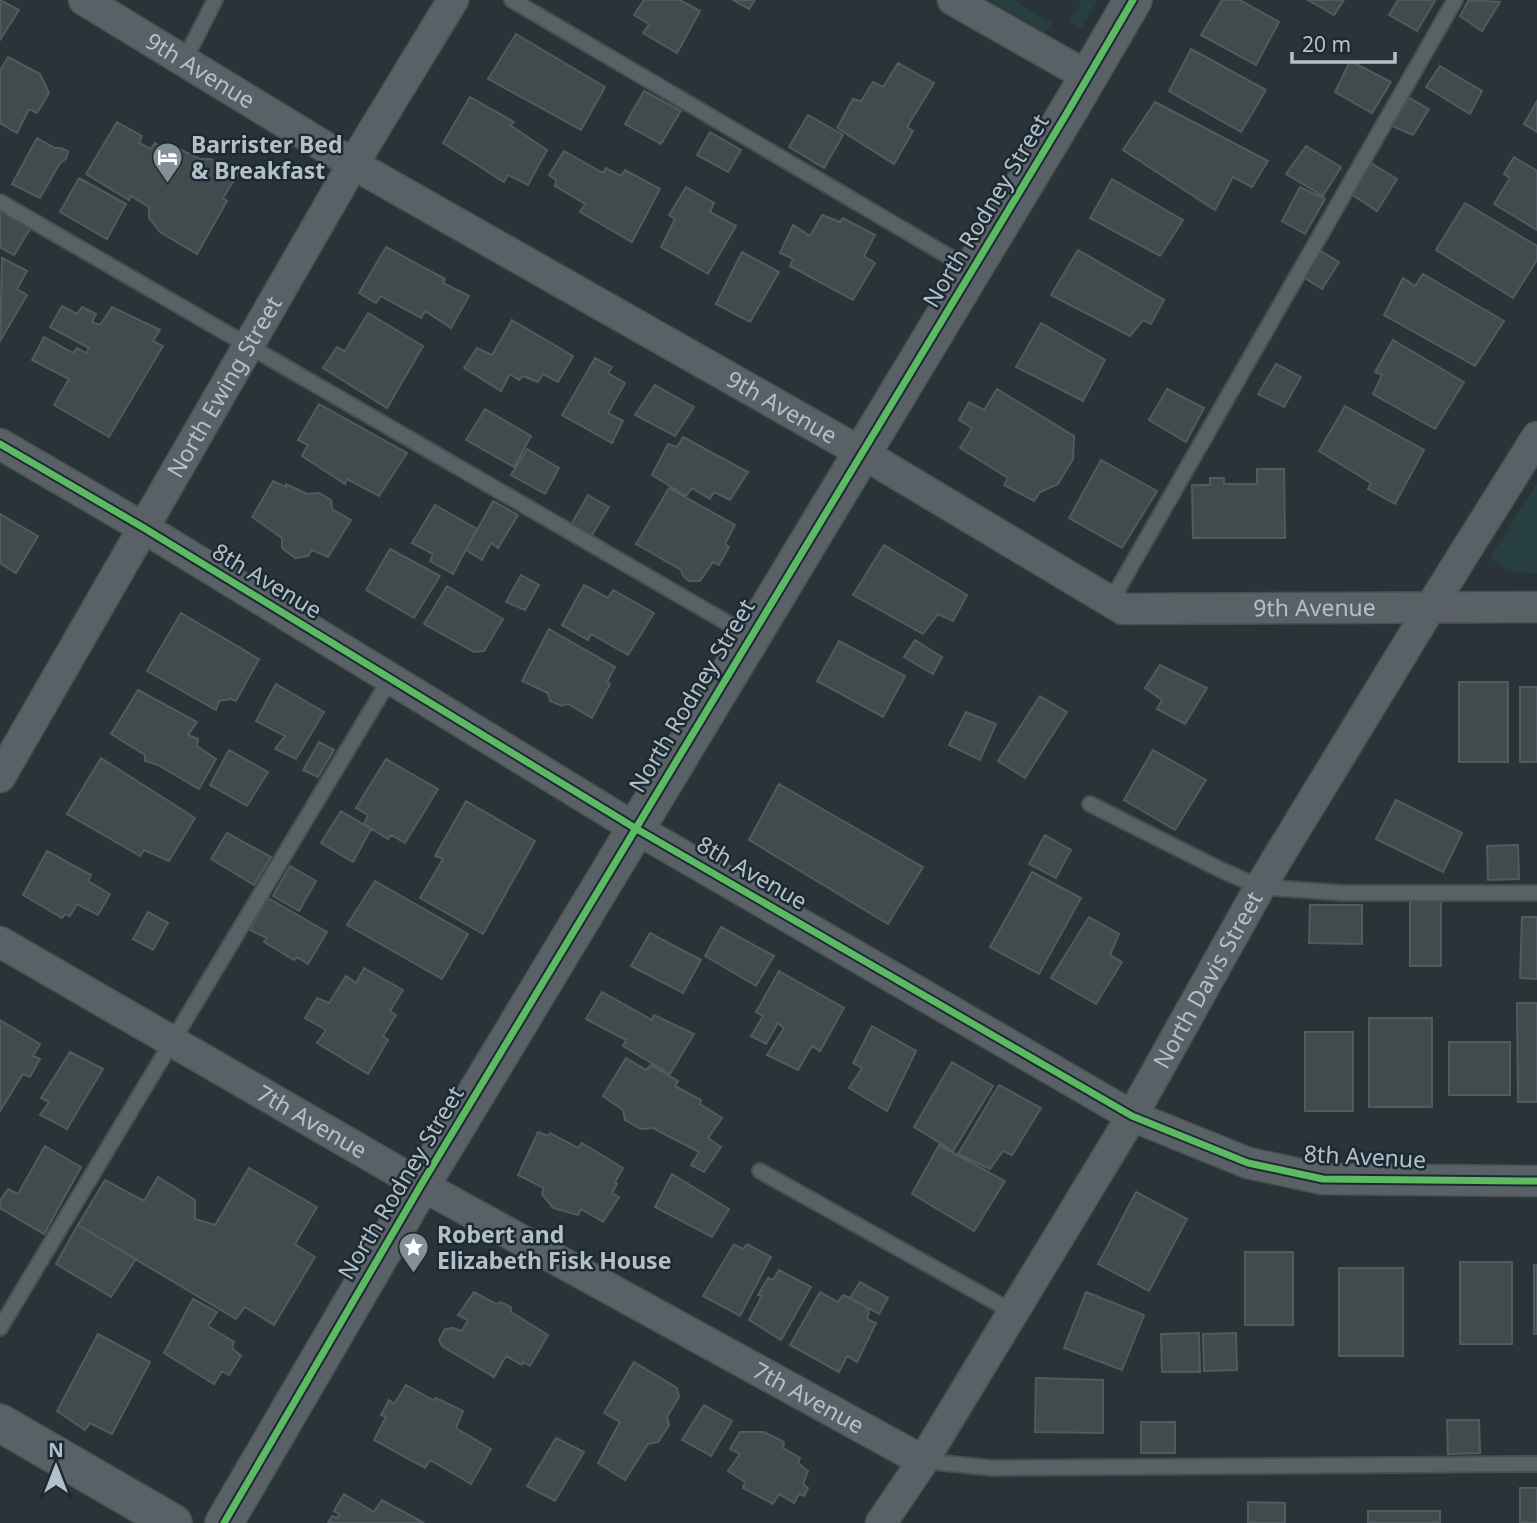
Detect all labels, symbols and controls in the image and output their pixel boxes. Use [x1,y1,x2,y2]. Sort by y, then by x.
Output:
scale bar [1292,21,1395,65]
street label: 9th Avenue [140,24,261,115]
text: 20 m [1302,30,1351,58]
street label: North Rodney Street [915,108,1056,313]
place label: Barrister Bed & Breakfast [191,128,343,186]
hotel icon: Barrister Bed & Breakfast [151,141,185,185]
street label: North Ewing Street [159,290,289,483]
street label: 9th Avenue [721,362,843,451]
street label: 8th Avenue [207,535,328,625]
street label: 9th Avenue [1253,591,1376,623]
street label: North Rodney Street [621,593,762,798]
street label: 8th Avenue [691,828,814,917]
street label: North Davis Street [1145,885,1269,1074]
street label: 7th Avenue [251,1077,373,1166]
street label: North Rodney Street [330,1080,471,1285]
street label: 8th Avenue [1303,1137,1427,1175]
place label: Robert and Elizabeth Fisk House [437,1218,671,1276]
place icon: Robert and Elizabeth Fisk House [397,1231,431,1275]
street label: 7th Avenue [747,1354,870,1441]
north arrow [21,1432,91,1502]
text: N [48,1437,64,1463]

